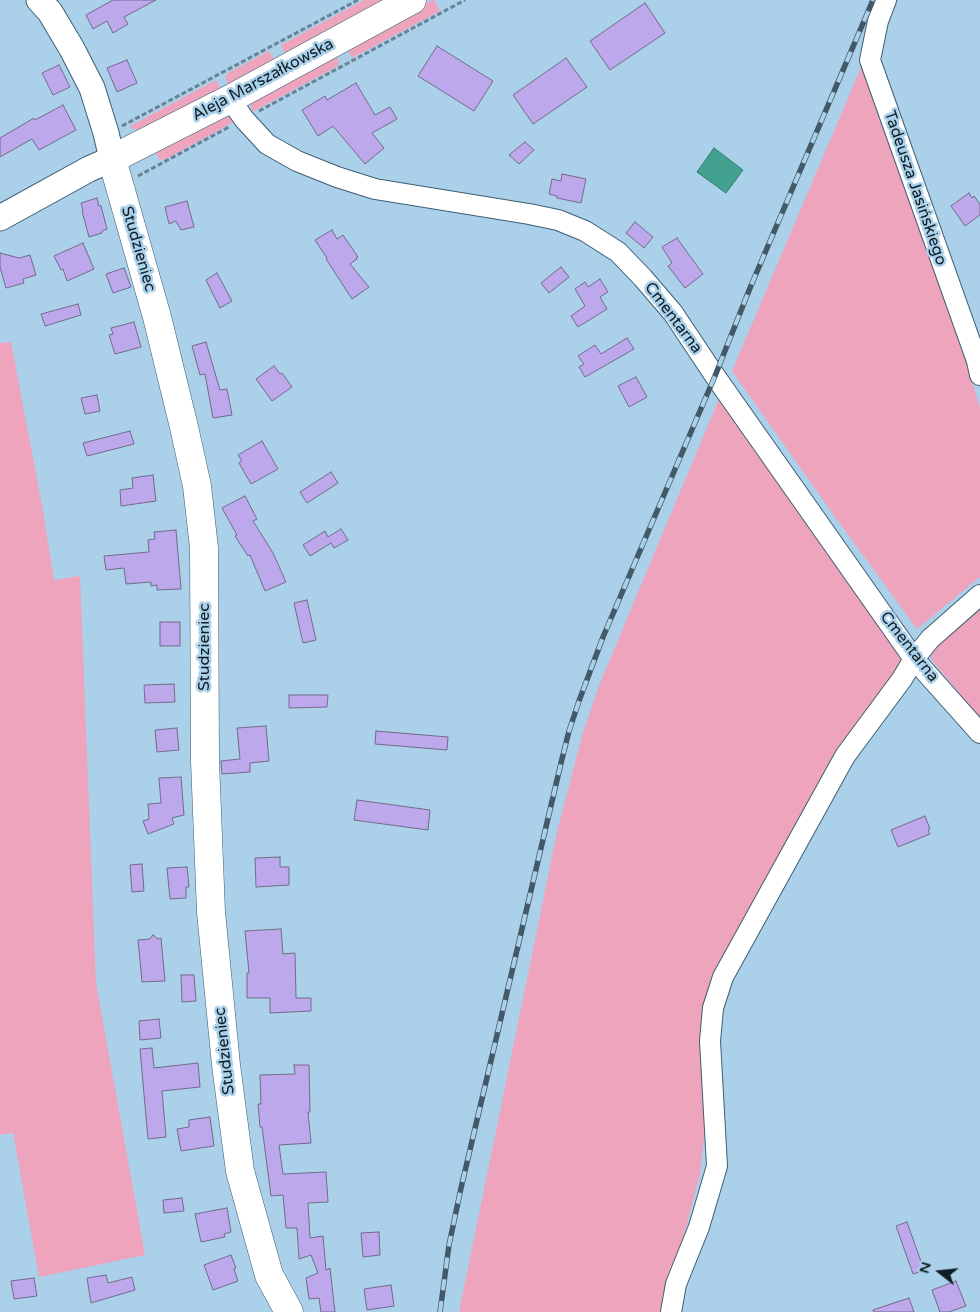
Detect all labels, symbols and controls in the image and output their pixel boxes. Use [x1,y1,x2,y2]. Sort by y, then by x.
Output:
street label: Aleja Marszałkowska [189,35,337,125]
street label: Tadeusza Jasińskiego [880,108,950,268]
street label: Studzieniec [117,204,159,294]
street label: Cmentarna [640,279,706,357]
street label: Studzieniec [195,603,215,691]
street label: Cmentarna [875,608,943,686]
street label: Studzieniec [211,1006,239,1096]
north arrow [915,1247,965,1297]
text: N [915,1260,935,1275]

